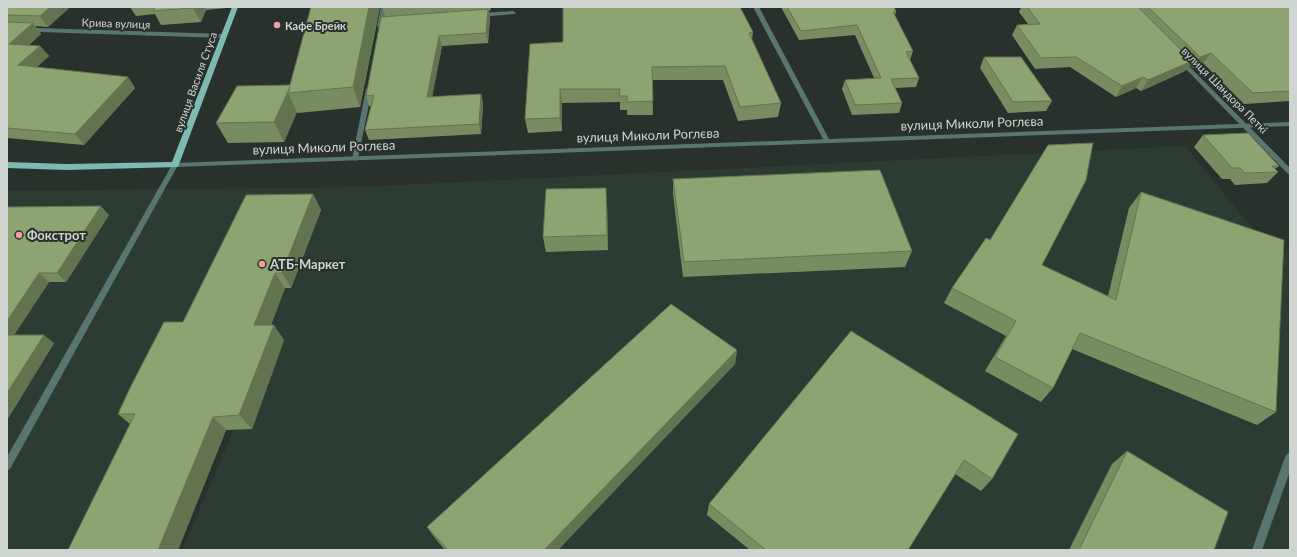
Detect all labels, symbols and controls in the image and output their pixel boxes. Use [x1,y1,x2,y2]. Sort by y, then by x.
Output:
street label: Крива вулиця [81,15,151,31]
place label: Кафе Брейк [285,19,346,32]
marker: Кафе Брейк [272,20,282,30]
street label: вулиця Василя Стуса [171,30,219,134]
street label: вулиця Шандора Петкі [1179,44,1271,136]
street label: вулиця Миколи Роглєва [900,113,1044,133]
street label: вулиця Миколи Роглєва [576,125,720,145]
street label: вулиця Миколи Роглєва [252,137,396,157]
place label: Фокстрот [27,227,86,243]
marker: Фокстрот [14,230,24,240]
place label: АТБ-Маркет [269,256,346,272]
marker: АТБ-Маркет [257,259,267,269]

